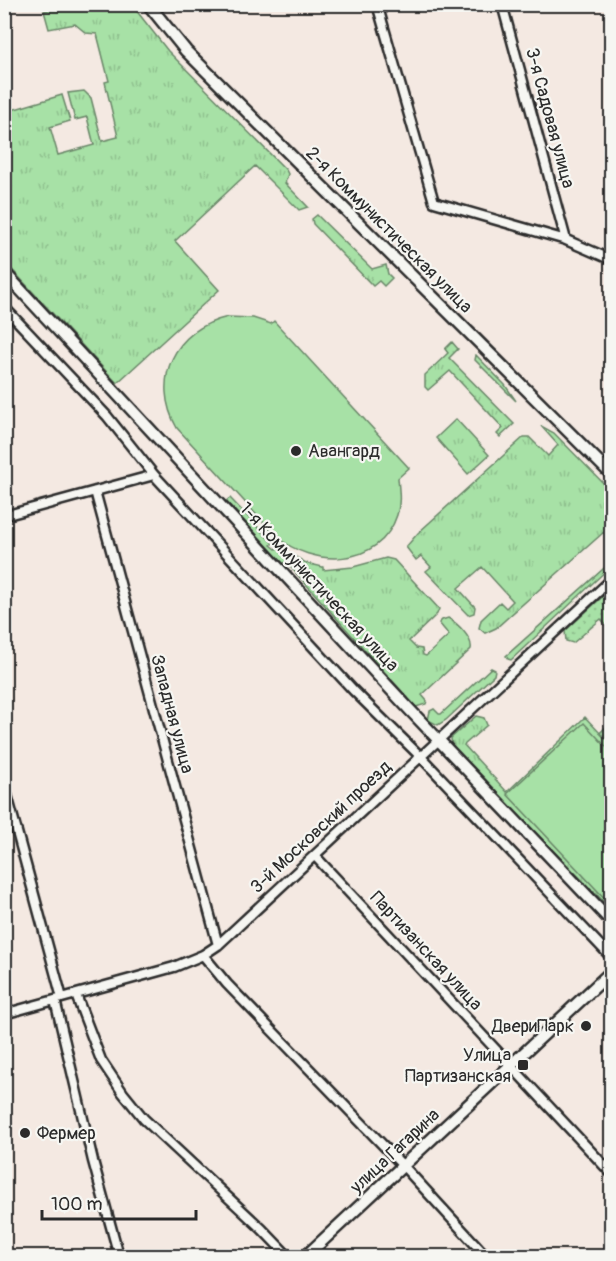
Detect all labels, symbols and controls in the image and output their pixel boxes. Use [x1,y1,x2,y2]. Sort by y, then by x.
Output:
street label: 3-я Садовая улица [520,45,580,191]
street label: 2-я Коммунистическая улица [301,142,477,318]
place label: Авангард [308,440,380,463]
marker: Авангард [289,444,303,458]
street label: 1-я Коммунистическая улица [234,498,404,676]
street label: Западная улица [145,652,199,776]
street label: 3-й Московский проезд [246,756,396,898]
street label: Партизанская улица [365,887,487,1015]
place label: ДвериПарк [491,1015,574,1038]
marker: ДвериПарк [579,1019,593,1033]
place label: Улица Партизанская [405,1044,511,1088]
marker: Улица Партизанская [516,1058,530,1072]
street label: улица Гагарина [345,1104,445,1199]
place label: Фермер [37,1122,96,1145]
marker: Фермер [18,1126,32,1140]
scale bar [42,1183,196,1221]
text: 100 m [51,1193,103,1216]

